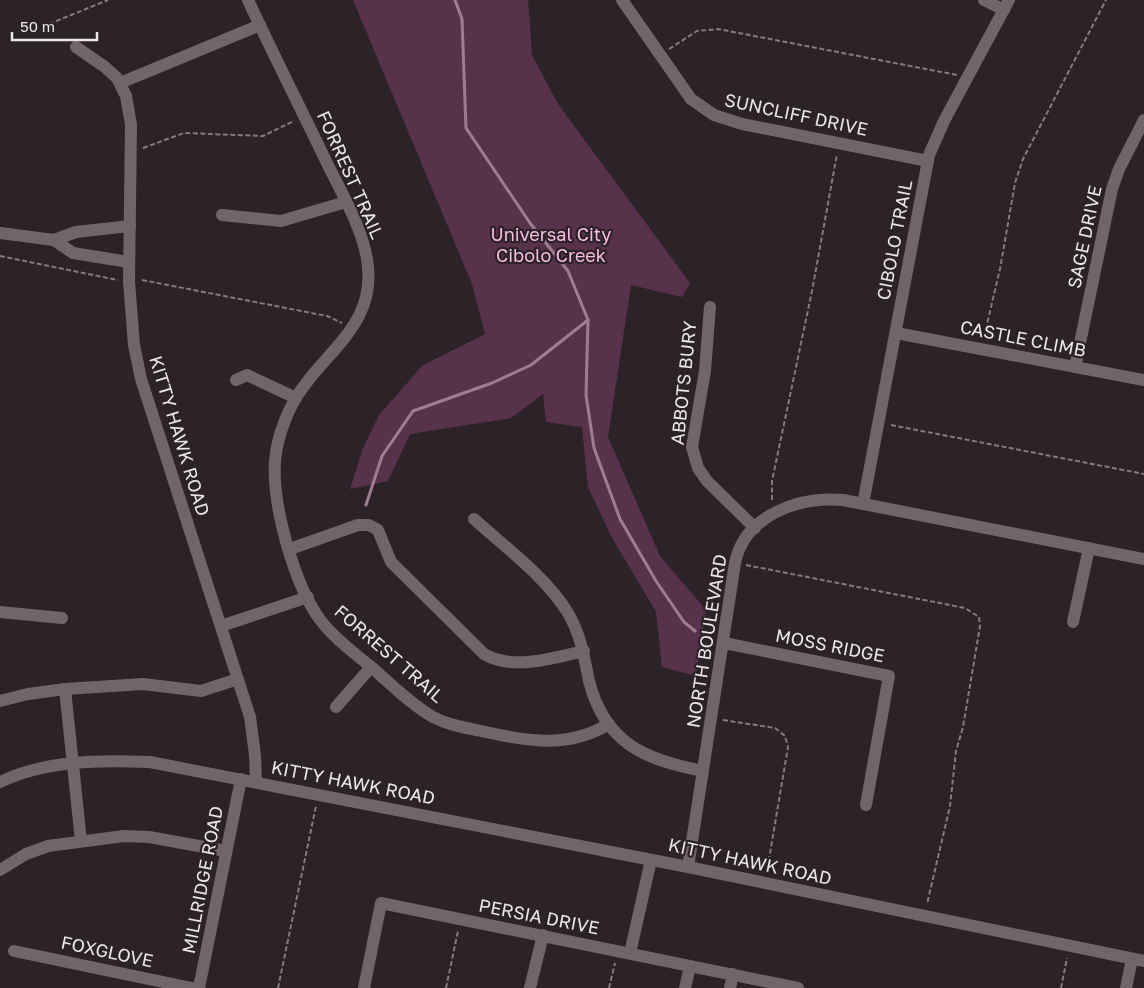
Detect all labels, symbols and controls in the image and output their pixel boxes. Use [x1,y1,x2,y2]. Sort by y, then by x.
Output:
scale bar [12,10,98,42]
text: 50 m [20,17,55,35]
street label: SUNCLIFF DRIVE [723,88,870,140]
street label: FORREST TRAIL [313,107,389,242]
street label: CIBOLO TRAIL [872,178,916,302]
street label: SAGE DRIVE [1062,183,1106,290]
park label: Universal City Cibolo Creek [491,223,611,266]
street label: CASTLE CLIMB [958,315,1088,361]
street label: ABBOTS BURY [666,319,700,446]
street label: KITTY HAWK ROAD [145,353,215,518]
street label: NORTH BOULEVARD [681,552,731,729]
street label: FORREST TRAIL [330,600,449,707]
street label: MOSS RIDGE [774,624,887,666]
street label: KITTY HAWK ROAD [269,755,437,809]
street label: MILLRIDGE ROAD [177,804,227,956]
street label: KITTY HAWK ROAD [667,833,834,889]
street label: PERSIA DRIVE [477,894,601,938]
street label: FOXGLOVE [59,931,155,971]

